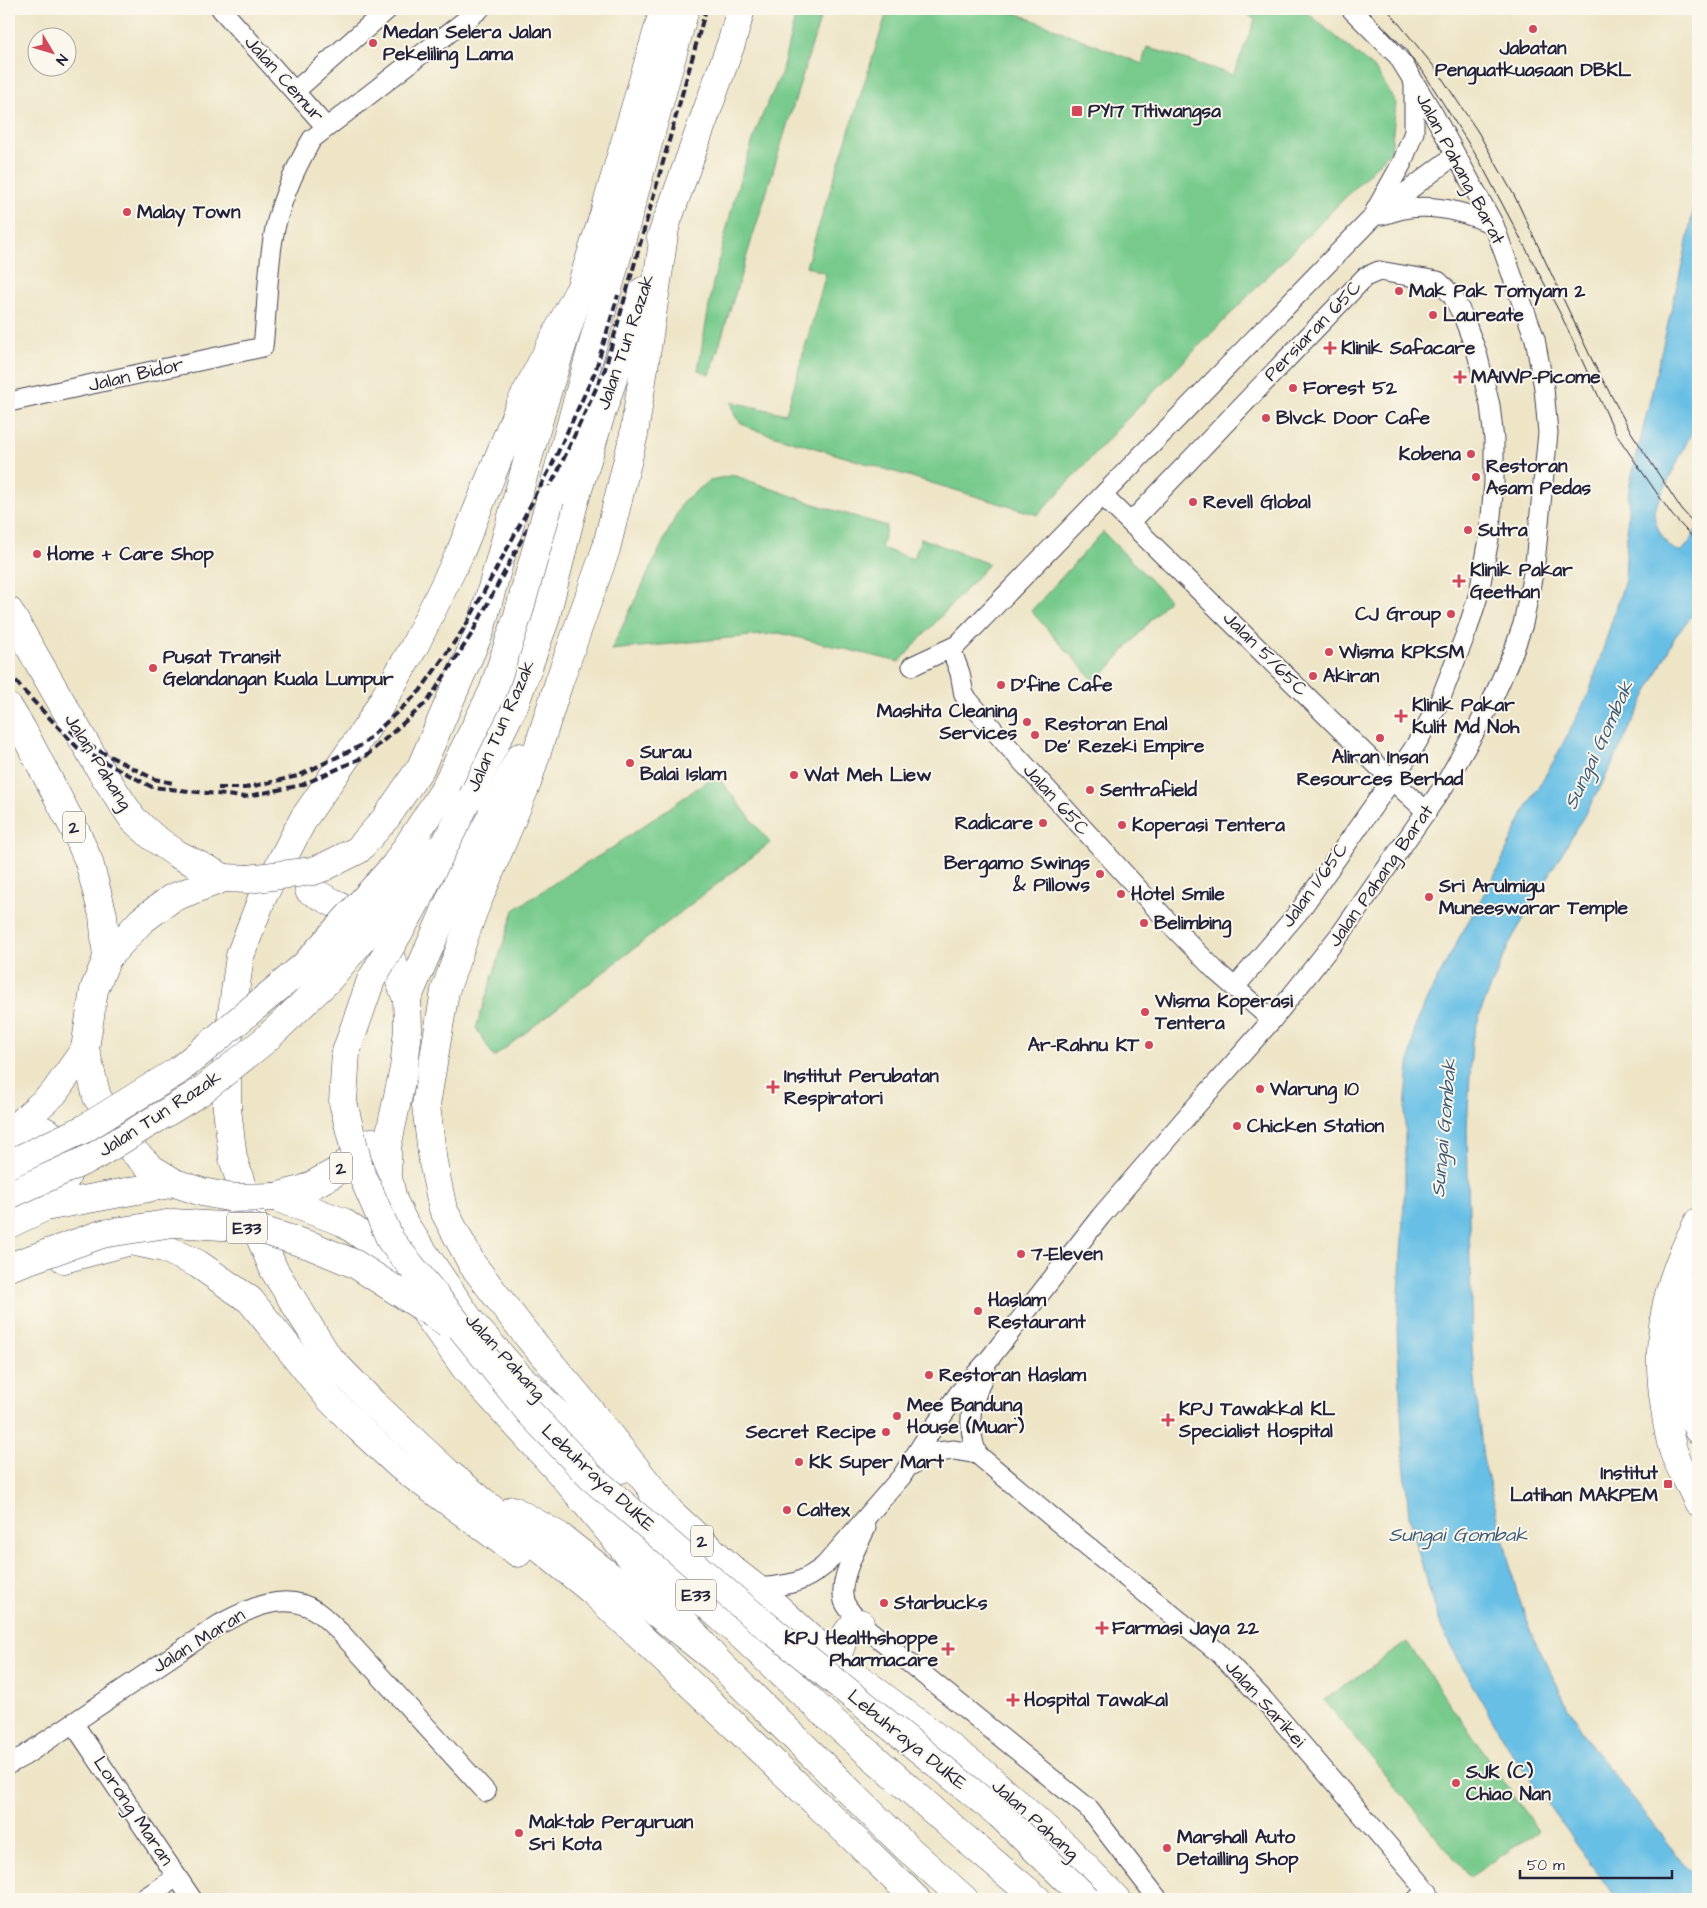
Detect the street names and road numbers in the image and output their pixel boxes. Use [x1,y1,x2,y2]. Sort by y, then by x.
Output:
street label: Jalan Cemur [238,30,331,129]
street label: Jalan Pahang Barat [1408,88,1512,250]
street label: Jalan Tun Razak [590,270,662,414]
street label: Persiaran 65C [1258,274,1369,388]
street label: Jalan Bidor [86,351,187,399]
street label: Jalan 5/65C [1216,605,1314,703]
street label: Jalan Tun Razak [460,655,542,796]
street label: Jalan Pahang [57,708,139,816]
street label: Jalan 65C [1016,758,1096,842]
street label: Jalan Pahang Barat [1322,799,1441,953]
road number: 2 [63,812,85,842]
street label: Jalan 1/65C [1275,836,1355,933]
street label: Jalan Tun Razak [93,1064,227,1164]
road number: 2 [330,1152,352,1184]
road number: E33 [227,1212,267,1244]
street label: Jalan Pahang [458,1307,552,1408]
street label: Lebuhraya DUKE [534,1418,661,1539]
road number: 2 [691,1525,713,1556]
road number: E33 [676,1580,716,1610]
street label: Jalan Maran [148,1602,250,1680]
street label: Jalan Sarikei [1218,1654,1312,1754]
street label: Lebuhraya DUKE [841,1683,973,1797]
street label: Lorong Maran [85,1751,180,1872]
street label: Jalan Pahang [985,1773,1085,1868]

